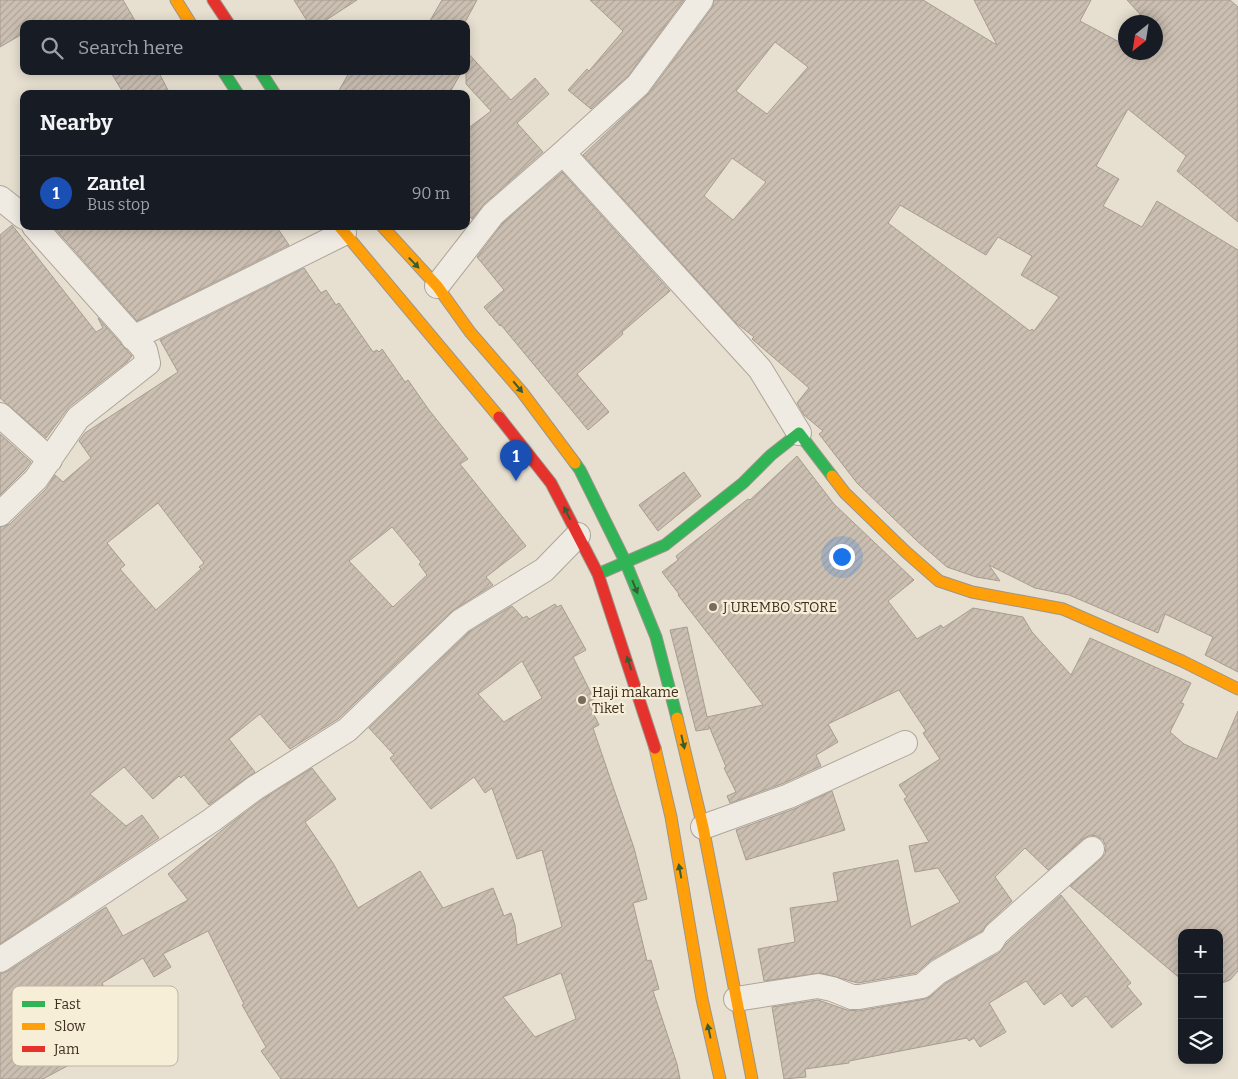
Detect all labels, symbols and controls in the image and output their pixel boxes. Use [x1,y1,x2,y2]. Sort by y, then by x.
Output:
north arrow [1118,15,1163,60]
search box [20,20,470,75]
icon: search [38,34,66,62]
text: Search here [78,36,183,59]
text: Nearby [40,110,113,136]
text: Zantel [87,172,145,195]
text: 1 [53,184,59,203]
text: 90 m [412,184,450,203]
text: Bus stop [87,195,150,214]
one-way arrow [408,256,420,268]
one-way arrow [513,380,524,393]
pin: 1 [500,440,532,481]
one-way arrow [563,506,571,521]
your location [829,544,855,570]
one-way arrow [632,580,640,594]
place label: J UREMBO STORE [722,599,837,616]
marker: J UREMBO STORE [707,601,719,613]
one-way arrow [625,655,633,670]
place label: Haji makame Tiket [592,684,679,717]
marker: Haji makame Tiket [576,694,588,706]
one-way arrow [679,734,687,749]
one-way arrow [676,863,684,879]
map controls [1178,929,1223,1064]
button: + [1178,929,1223,974]
button: − [1178,974,1223,1019]
legend [12,986,178,1066]
text: Fast [54,996,81,1013]
text: Slow [54,1018,86,1035]
button: layers [1178,1019,1223,1064]
one-way arrow [705,1023,713,1039]
text: Jam [53,1041,80,1058]

